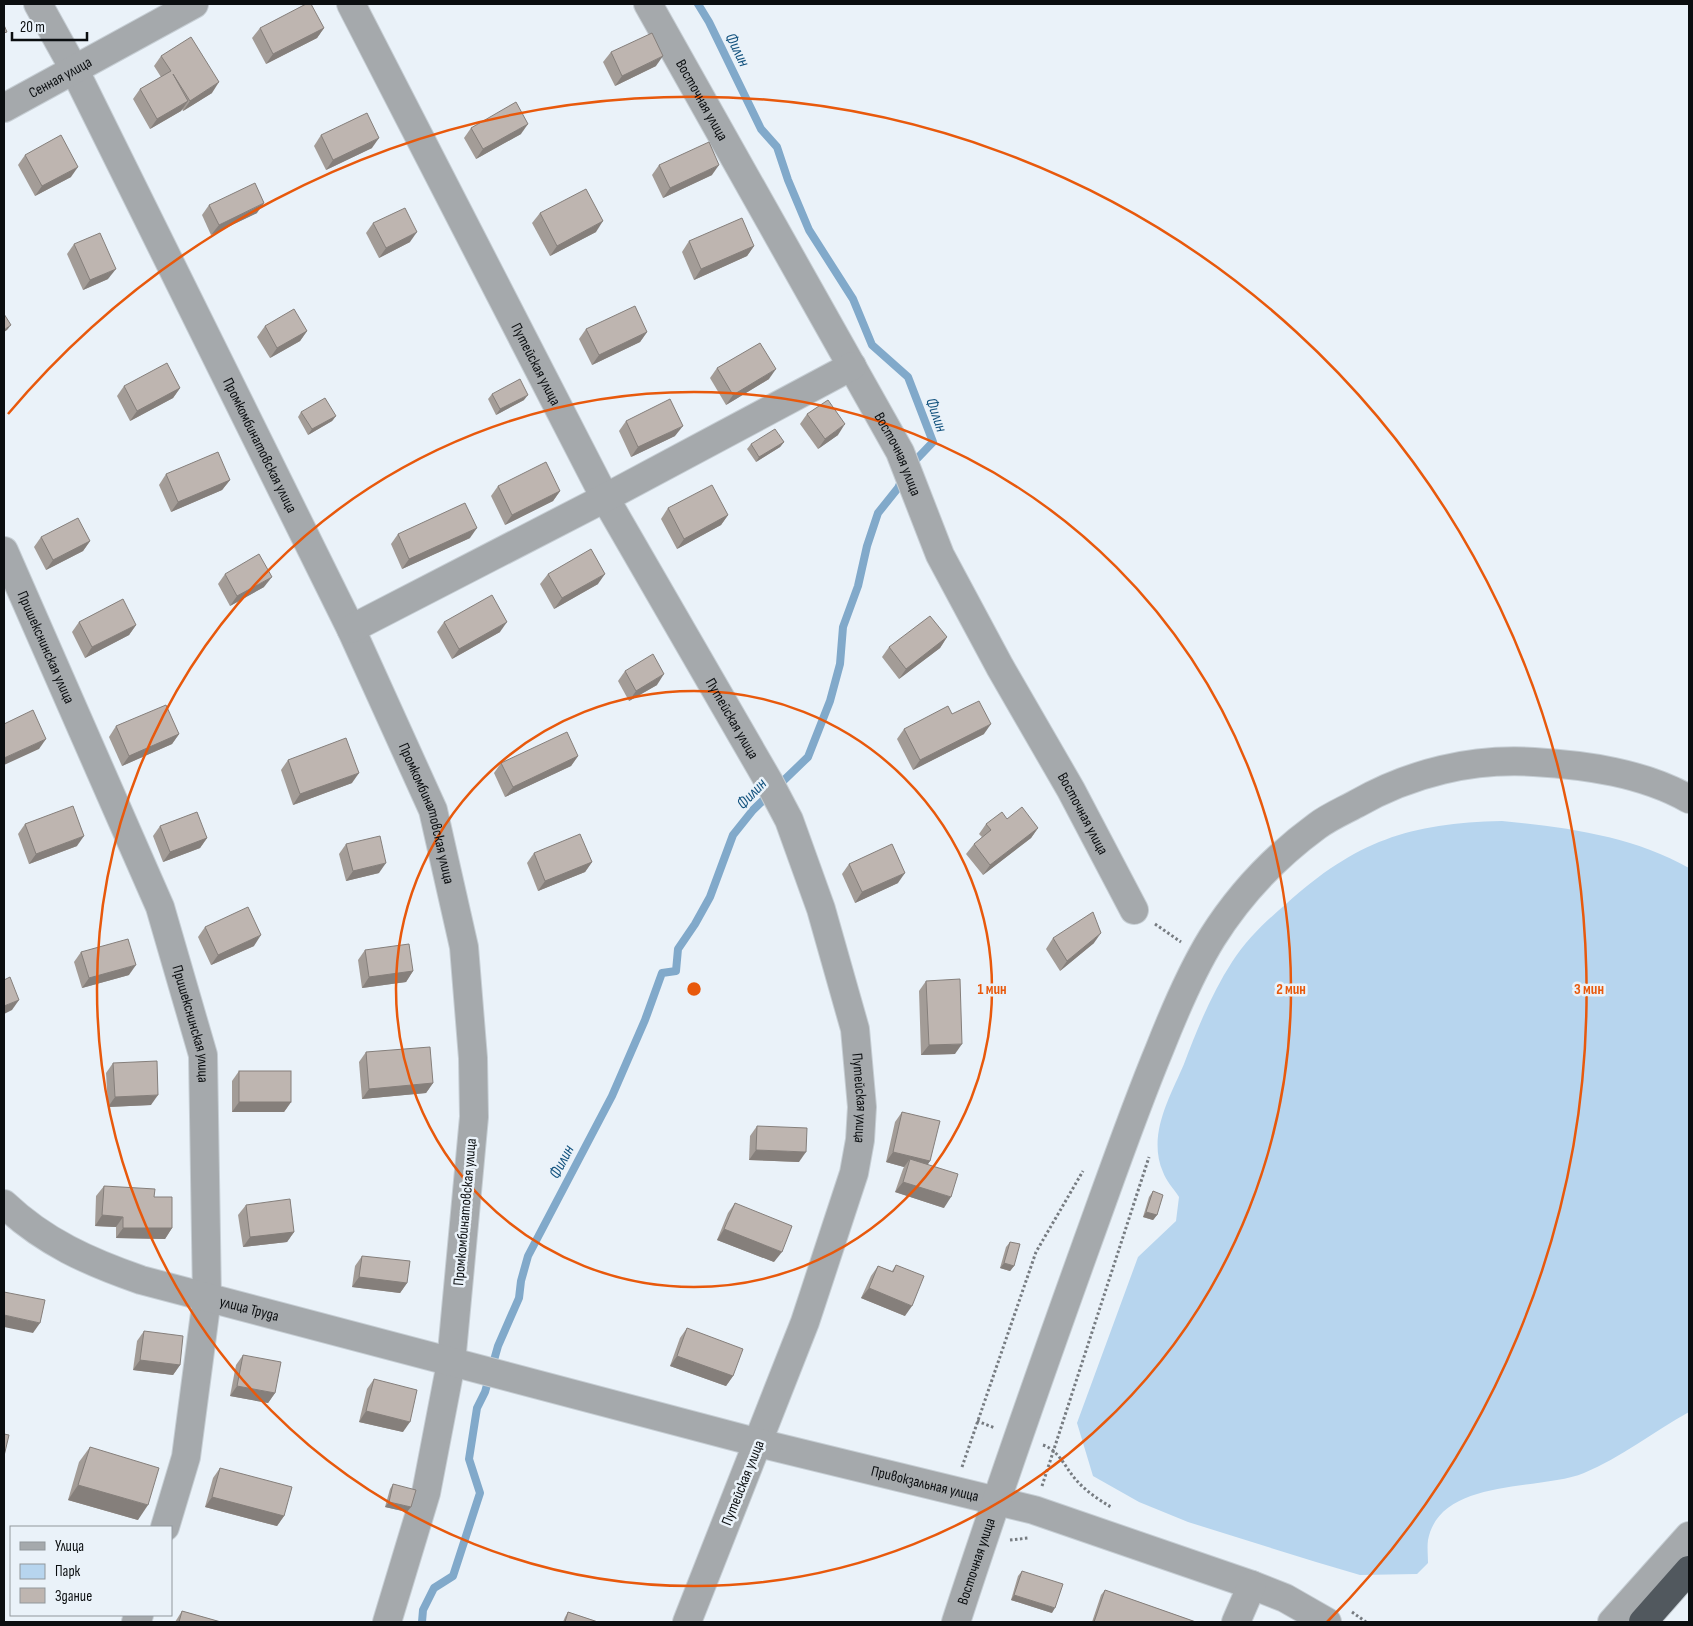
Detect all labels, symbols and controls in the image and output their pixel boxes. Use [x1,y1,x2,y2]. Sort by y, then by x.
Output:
scale bar [12,10,88,42]
text: 20 m [20,18,45,37]
water label: Филин [721,30,753,70]
street label: Сенная улица [25,52,95,102]
street label: Восточная улица [671,56,732,144]
street label: Путейская улица [507,320,565,409]
street label: Промкомбинатовская улица [219,375,302,516]
water label: Филин [921,395,951,435]
street label: Восточная улица [870,409,926,499]
street label: Пришекснинская улица [13,588,79,707]
street label: Путейская улица [701,675,763,762]
street label: Промкомбинатовская улица [394,740,459,886]
street label: Восточная улица [1053,769,1113,858]
water label: Филин [733,774,771,813]
street label: Пришекснинская улица [168,963,213,1083]
centre of rings [685,980,703,998]
text: 1 мин [977,980,1007,999]
text: 2 мин [1276,980,1306,999]
text: 3 мин [1574,980,1604,999]
street label: Путейская улица [848,1052,872,1145]
street label: Промкомбинатовская улица [449,1137,481,1287]
water label: Филин [545,1142,579,1182]
street label: улица Труда [218,1292,281,1326]
street label: Путейская улица [717,1437,769,1528]
street label: Привокзальная улица [869,1461,981,1506]
street label: Восточная улица [953,1515,999,1607]
legend [10,1526,172,1616]
text: Улица [55,1537,84,1556]
text: Парк [55,1562,81,1581]
text: Здание [55,1587,92,1606]

